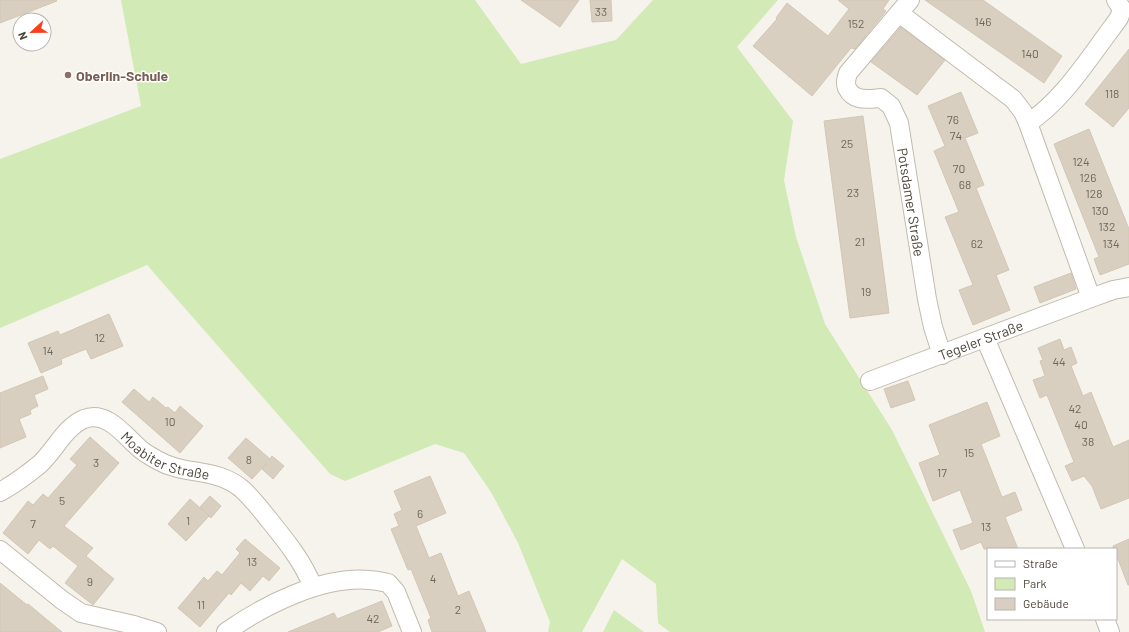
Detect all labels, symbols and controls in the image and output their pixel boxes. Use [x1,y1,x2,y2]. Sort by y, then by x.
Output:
house number: 33 [595,4,607,18]
north arrow [12,12,52,52]
house number: 146 [975,14,992,28]
house number: 152 [848,16,864,30]
text: N [15,30,30,42]
house number: 140 [1021,46,1039,60]
place label: Oberlin-Schule [76,67,168,84]
marker: Oberlin-Schule [63,70,73,80]
house number: 118 [1105,86,1119,100]
house number: 76 [947,112,959,126]
house number: 74 [950,128,962,142]
house number: 25 [841,136,853,150]
street label: Potsdamer Straße [895,146,929,258]
house number: 124 [1072,154,1090,168]
house number: 70 [953,161,965,175]
house number: 126 [1080,170,1096,184]
house number: 68 [959,177,971,191]
house number: 23 [847,185,859,199]
house number: 128 [1086,186,1102,200]
house number: 130 [1091,203,1109,217]
house number: 132 [1099,219,1115,233]
house number: 21 [855,234,865,248]
house number: 62 [971,236,983,250]
house number: 134 [1103,236,1120,250]
house number: 19 [861,284,871,298]
street label: Tegeler Straße [936,316,1025,363]
house number: 12 [95,330,105,344]
house number: 14 [43,343,53,357]
house number: 44 [1052,354,1066,368]
house number: 42 [1068,401,1082,415]
house number: 10 [165,414,175,428]
house number: 40 [1074,417,1088,431]
street label: Moabiter Straße [118,427,211,482]
house number: 38 [1082,434,1094,448]
house number: 15 [964,445,974,459]
house number: 8 [246,452,252,466]
house number: 3 [93,455,99,469]
house number: 17 [937,465,947,479]
house number: 5 [59,493,65,507]
house number: 6 [417,506,423,520]
house number: 1 [186,513,190,527]
house number: 7 [30,516,36,530]
house number: 13 [981,519,991,533]
legend [987,548,1117,620]
house number: 13 [247,554,257,568]
text: Straße [1023,556,1058,570]
house number: 4 [430,571,436,585]
house number: 9 [87,574,93,588]
text: Park [1023,576,1047,590]
text: Gebäude [1023,596,1069,610]
house number: 11 [197,597,205,611]
house number: 2 [455,602,461,616]
house number: 42 [366,611,380,625]

